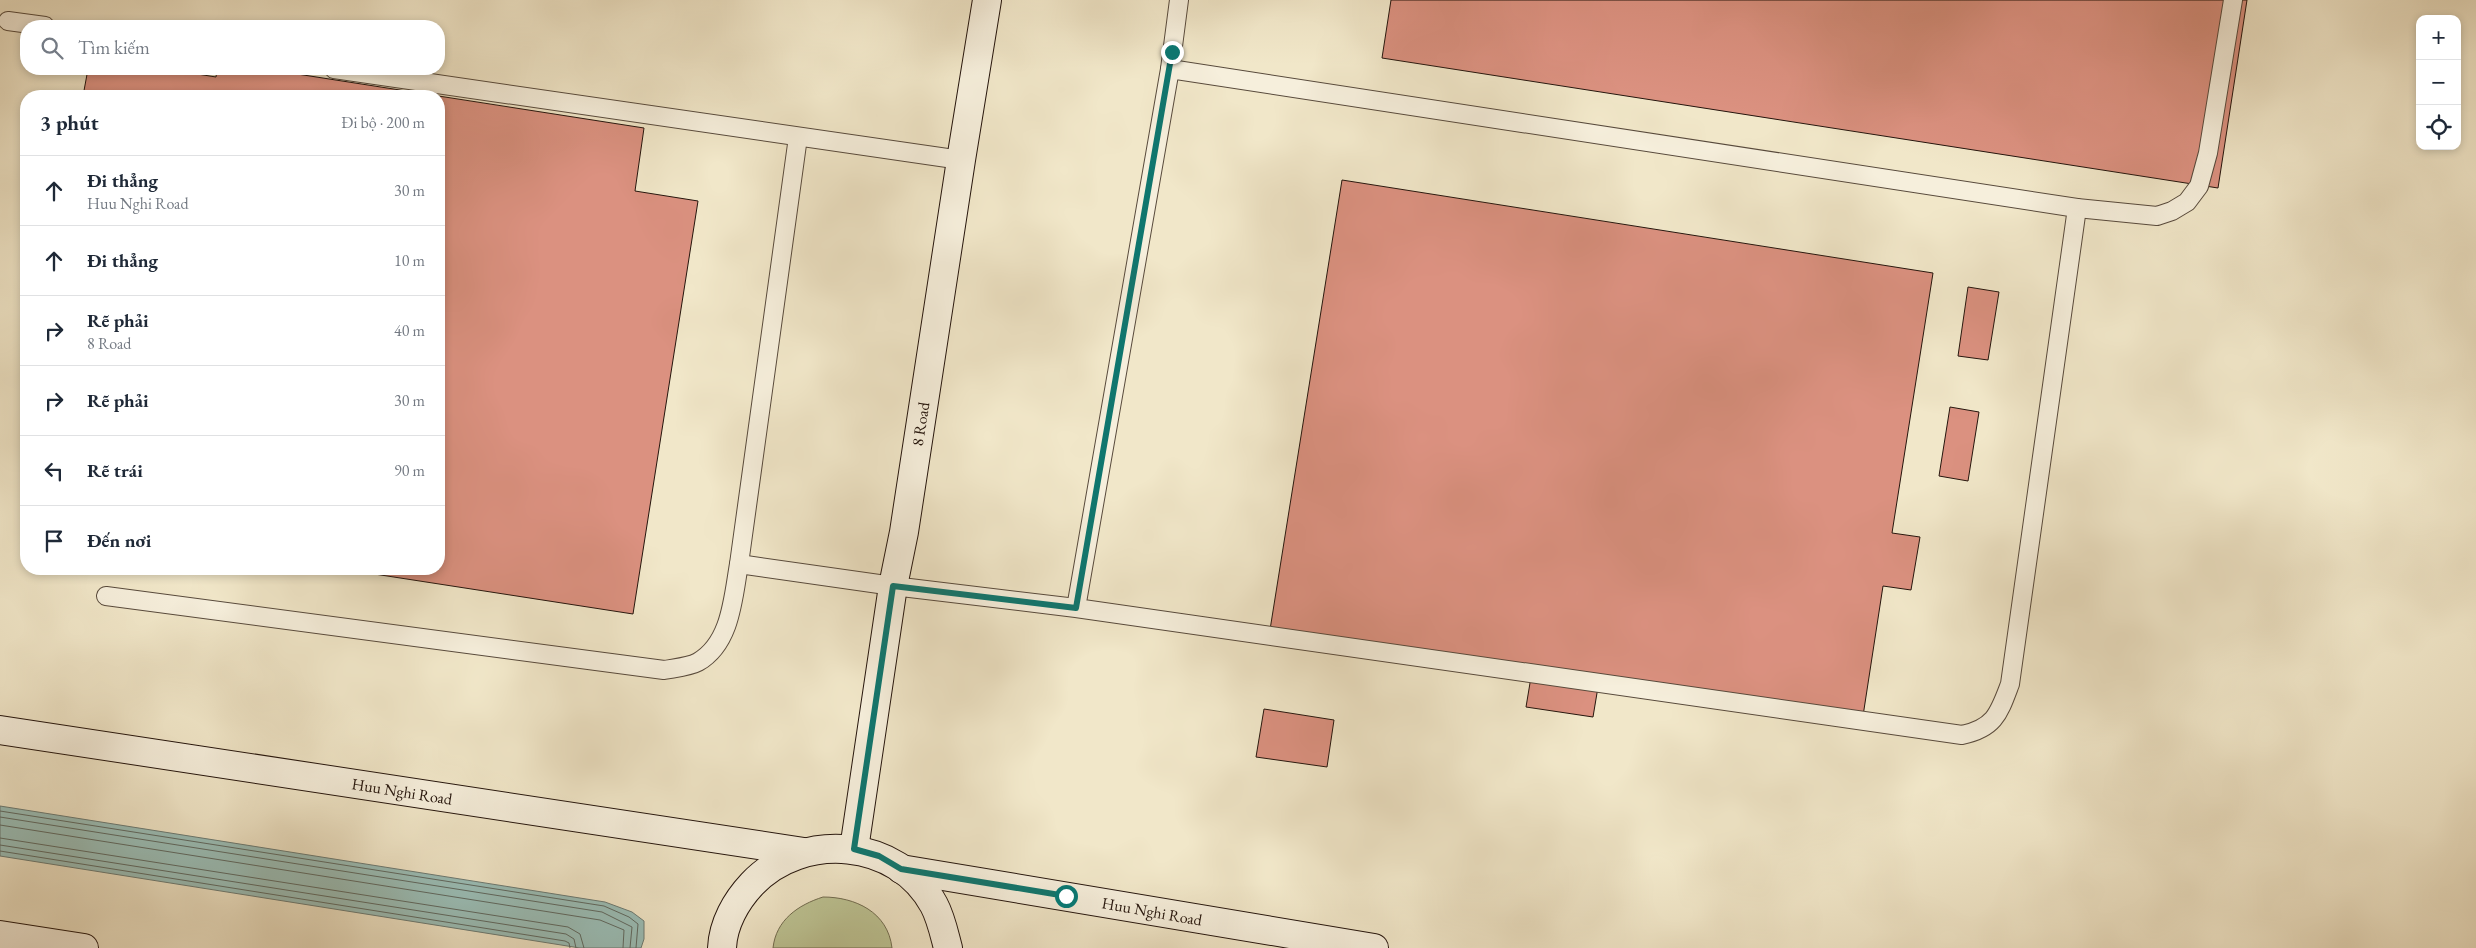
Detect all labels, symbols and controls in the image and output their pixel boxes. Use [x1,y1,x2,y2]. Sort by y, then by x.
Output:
map controls [2416,15,2461,150]
button: + [2416,15,2461,60]
search box [20,20,445,75]
icon: search [38,34,66,62]
text: Tìm kiếm [78,35,150,60]
route end [1161,41,1184,64]
button: − [2416,60,2461,105]
button: locate [2416,105,2461,150]
text: 3 phút [40,109,99,136]
text: Đi bộ · 200 m [341,112,425,133]
text: Đi thẳng [87,168,158,193]
icon: ahead [40,177,68,205]
text: 30 m [394,180,425,201]
text: Huu Nghi Road [87,193,189,214]
icon: ahead [40,247,68,275]
text: Đi thẳng [87,248,158,273]
text: 10 m [394,250,425,271]
text: Rẽ phải [87,308,149,333]
icon: right [40,317,68,345]
text: 40 m [394,320,425,341]
text: 8 Road [87,333,131,354]
icon: right [40,387,68,415]
text: Rẽ phải [87,388,149,413]
text: 30 m [394,390,425,411]
street label: 8 Road [907,400,934,448]
icon: left [40,457,68,485]
text: Rẽ trái [87,458,143,483]
text: 90 m [394,460,425,481]
icon: arrive [40,527,68,555]
text: Đến nơi [87,528,151,553]
street label: Huu Nghi Road [350,773,455,810]
route start [1055,885,1078,908]
street label: Huu Nghi Road [1100,892,1205,931]

